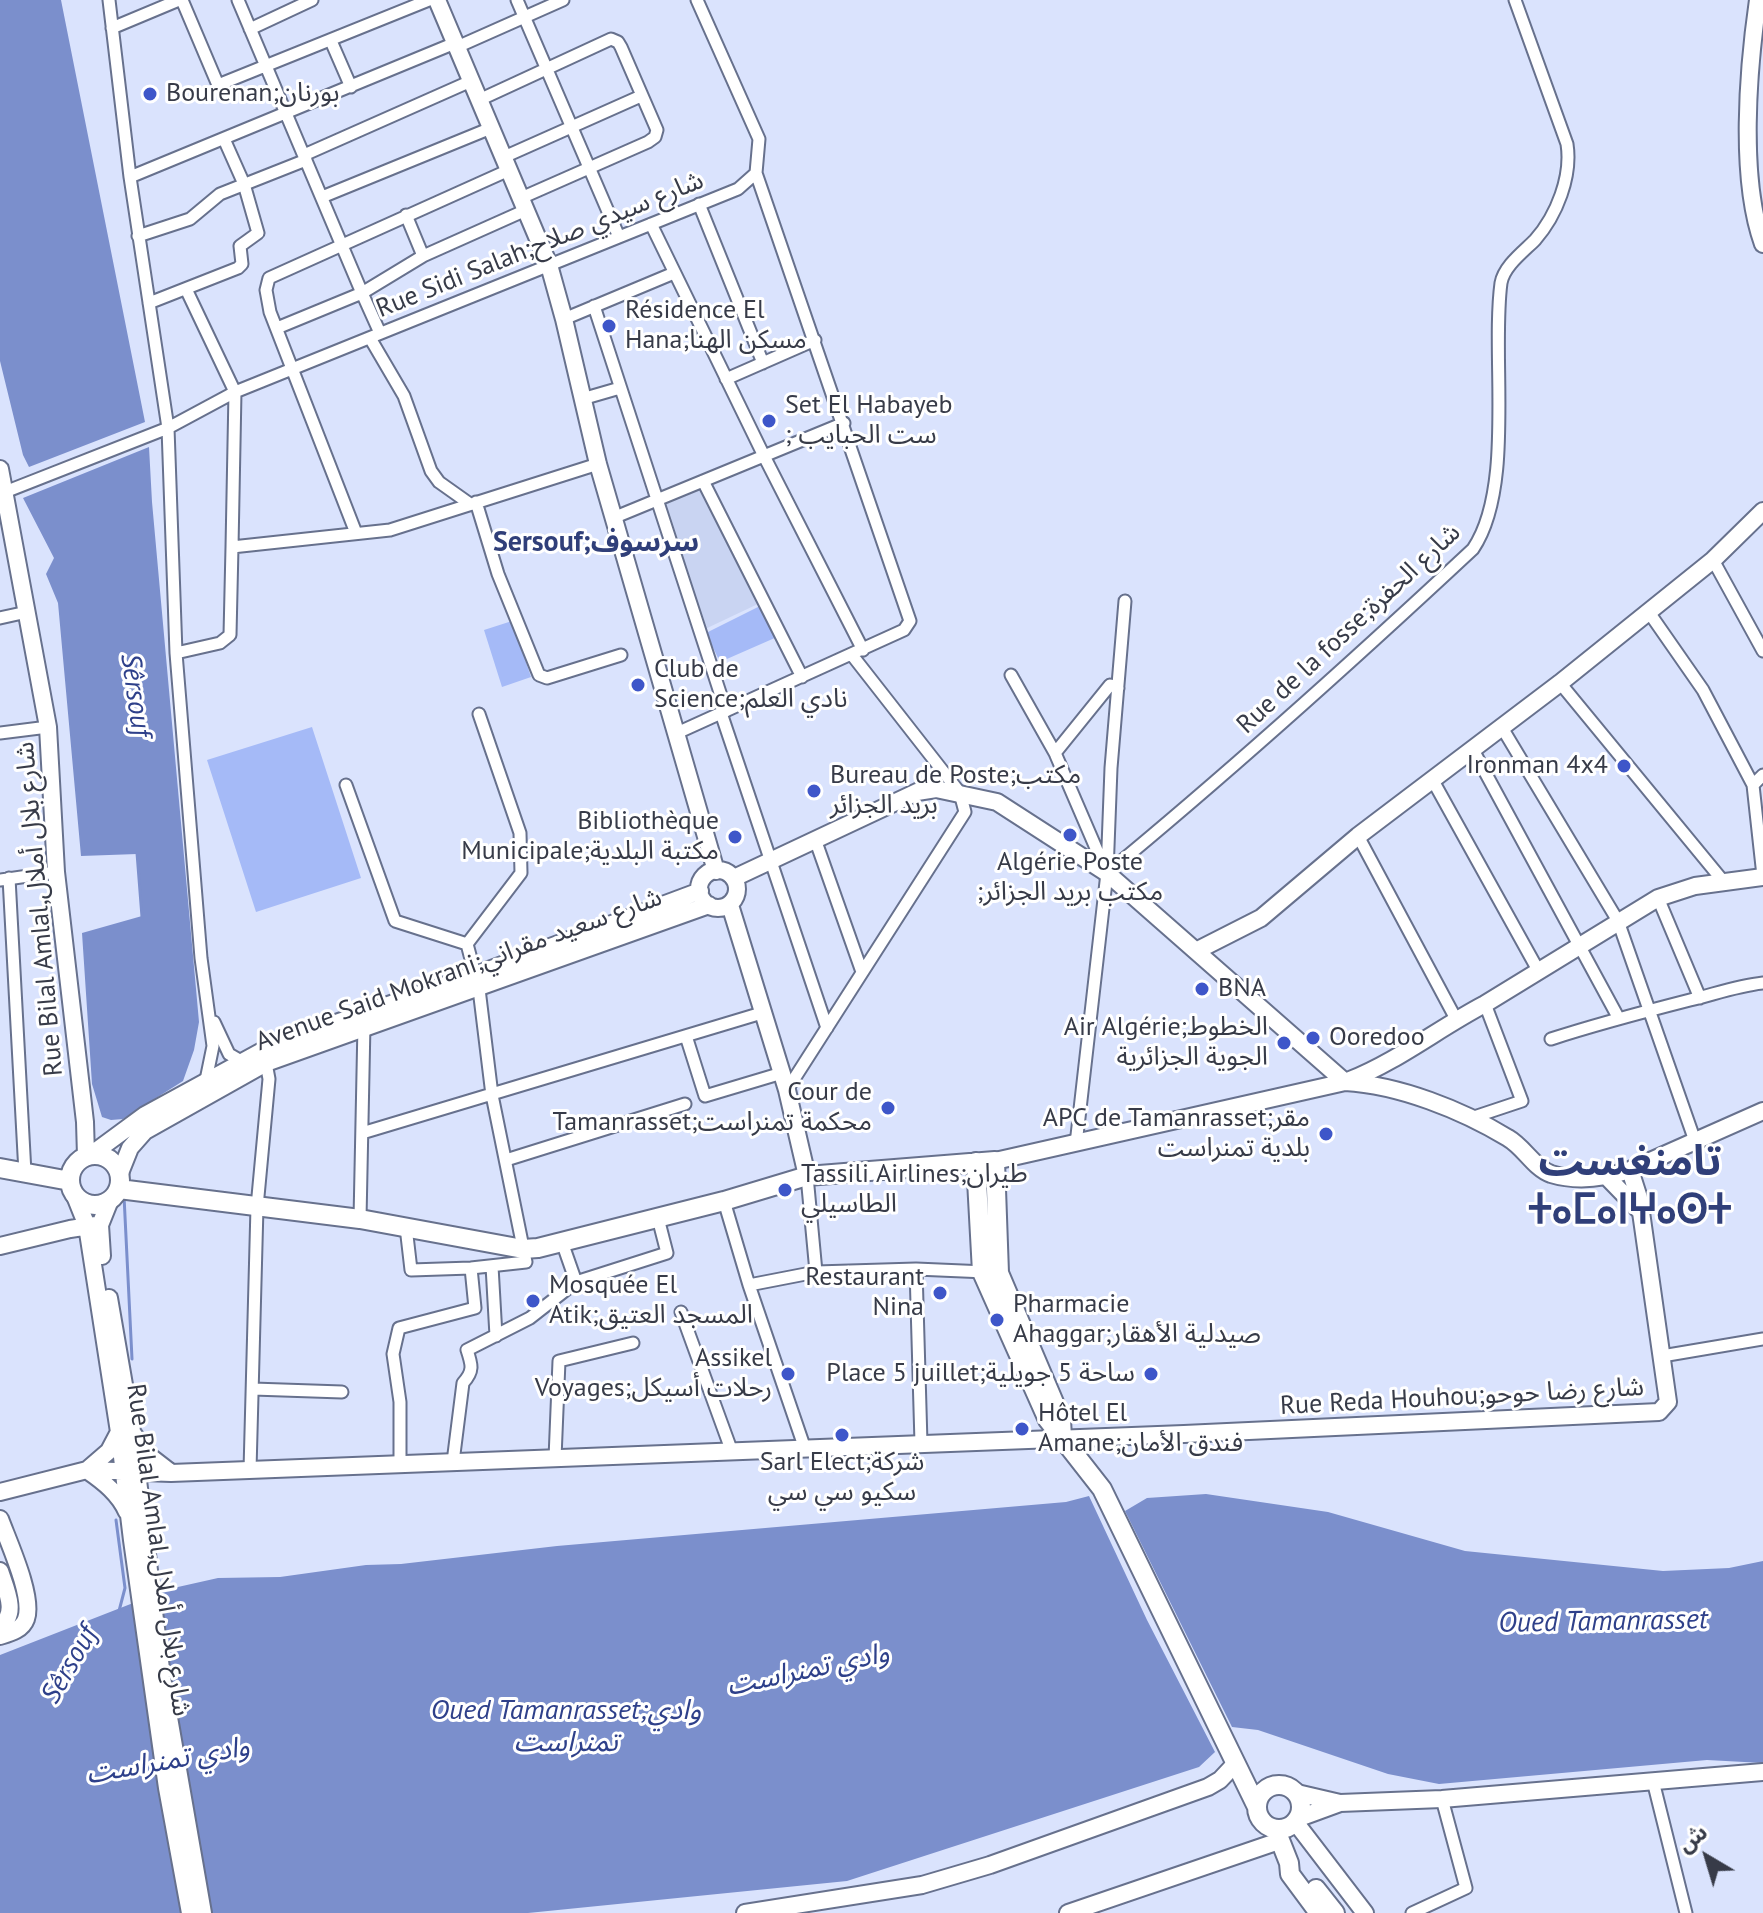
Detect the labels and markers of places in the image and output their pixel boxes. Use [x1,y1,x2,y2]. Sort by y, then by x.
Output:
place label: Bourenan;بورنان [166,78,340,110]
marker: Bourenan;بورنان [141,85,159,103]
place label: Résidence El Hana;مسكن الهنا [625,295,807,356]
marker: Résidence El Hana;مسكن الهنا [600,317,618,335]
place label: Set El Habayeb ; ست الحبايب [785,390,953,452]
marker: Set El Habayeb ; ست الحبايب [760,412,778,430]
place label: Club de Science;نادي العلم [654,654,847,716]
marker: Club de Science;نادي العلم [629,676,647,694]
place label: Ironman 4x4 [1467,750,1608,782]
marker: Ironman 4x4 [1615,757,1633,775]
place label: Bureau de Poste;مكتب بريد الجزائر [830,760,1081,822]
marker: Bureau de Poste;مكتب بريد الجزائر [805,782,823,800]
place label: Bibliothèque Municipale;مكتبة البلدية [461,806,719,868]
marker: Algérie Poste ;مكتب بريد الجزائر [1061,826,1079,844]
marker: Bibliothèque Municipale;مكتبة البلدية [726,828,744,846]
place label: Algérie Poste ;مكتب بريد الجزائر [977,847,1163,908]
place label: BNA [1218,973,1266,1005]
marker: BNA [1193,980,1211,998]
place label: Air Algérie;الخطوط الجوية الجزائرية [1064,1012,1268,1074]
place label: Ooredoo [1329,1022,1425,1054]
marker: Ooredoo [1304,1029,1322,1047]
marker: Air Algérie;الخطوط الجوية الجزائرية [1275,1034,1293,1052]
place label: Cour de Tamanrasset;محكمة تمنراست [552,1077,872,1138]
marker: Cour de Tamanrasset;محكمة تمنراست [879,1099,897,1117]
place label: APC de Tamanrasset;مقر بلدية تمنراست [1043,1103,1310,1164]
marker: APC de Tamanrasset;مقر بلدية تمنراست [1317,1125,1335,1143]
place label: Tassili Airlines;طيران الطاسيلي [801,1159,1028,1220]
marker: Tassili Airlines;طيران الطاسيلي [776,1181,794,1199]
place label: Restaurant Nina [805,1262,924,1324]
place label: Mosquée El Atik;المسجد العتيق [549,1270,753,1332]
marker: Restaurant Nina [931,1284,949,1302]
place label: Pharmacie Ahaggar;صيدلية الأهقار [1013,1289,1261,1350]
marker: Mosquée El Atik;المسجد العتيق [524,1292,542,1310]
marker: Pharmacie Ahaggar;صيدلية الأهقار [988,1311,1006,1329]
place label: Assikel Voyages;رحلات أسيكل [535,1343,772,1404]
place label: Place 5 juillet;ساحة 5 جويلية [826,1358,1135,1390]
marker: Assikel Voyages;رحلات أسيكل [779,1365,797,1383]
marker: Place 5 juillet;ساحة 5 جويلية [1142,1365,1160,1383]
place label: Hôtel El Amane;فندق الأمان [1038,1398,1243,1460]
marker: Hôtel El Amane;فندق الأمان [1013,1420,1031,1438]
marker: Sarl Elect;شركة سكيو سي سي [833,1426,851,1444]
place label: Sarl Elect;شركة سكيو سي سي [760,1447,924,1508]

